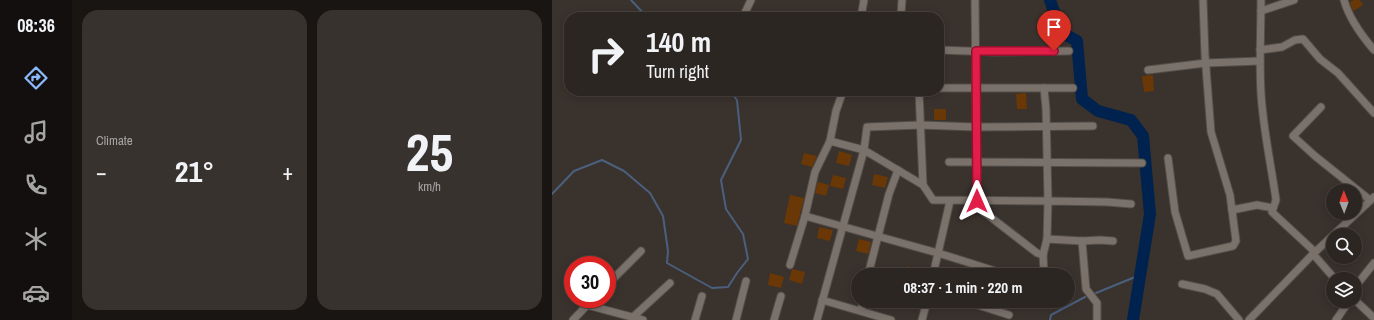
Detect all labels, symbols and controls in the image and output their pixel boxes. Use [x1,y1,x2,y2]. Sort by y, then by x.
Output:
pin [1037,10,1071,51]
text: 08:36 [17,13,55,38]
icon: arrive [1043,16,1065,38]
text: 140 m [646,23,711,61]
icon: right [580,28,632,80]
text: Turn right [646,59,709,84]
icon: directions [22,64,50,92]
text: 25 [406,117,453,187]
icon: music [22,118,50,146]
text: Climate [96,132,133,149]
text: 21° [175,151,214,191]
text: − [96,157,107,187]
text: + [282,157,293,187]
icon: phone [22,171,50,199]
text: km/h [418,178,441,195]
position arrow [956,180,998,222]
north arrow [1326,184,1362,220]
map controls [1326,184,1362,308]
icon: climate [22,225,50,253]
button: search [1326,228,1362,264]
speed limit sign: 30 [564,256,616,308]
button: layers [1326,272,1362,308]
text: 08:37 · 1 min · 220 m [904,277,1022,298]
icon: car [22,279,50,307]

